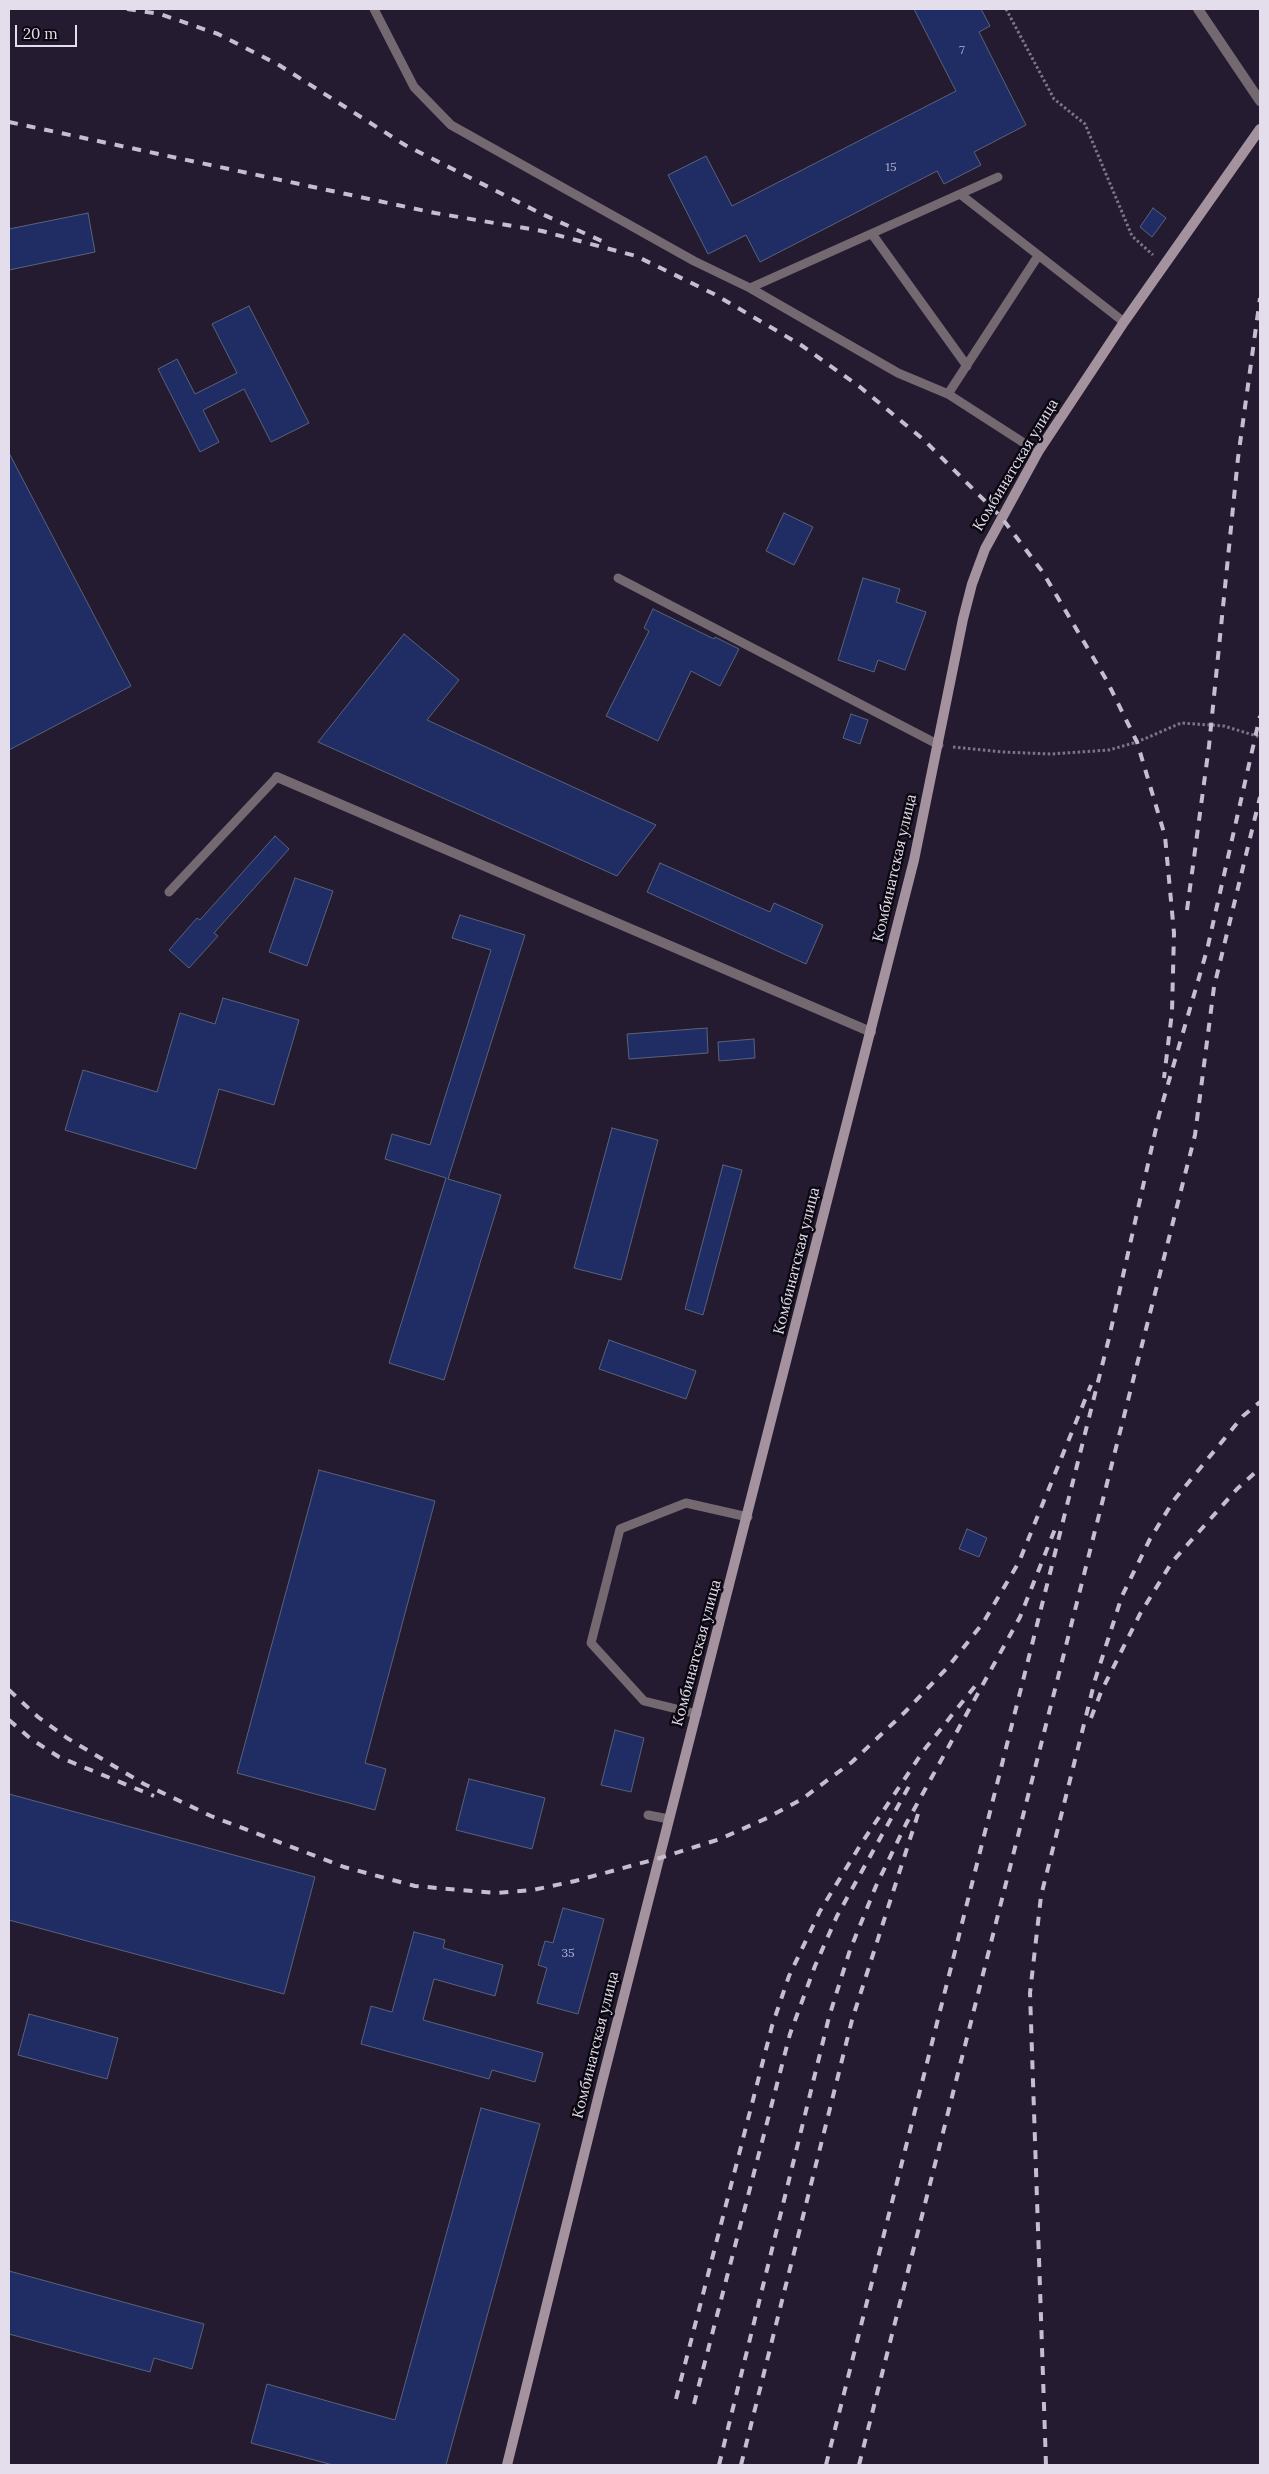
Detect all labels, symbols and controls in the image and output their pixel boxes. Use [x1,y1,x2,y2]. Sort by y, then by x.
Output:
scale bar [18,15,80,47]
text: 20 m [23,24,58,43]
house number: 7 [959,44,965,58]
house number: 15 [886,161,896,175]
street label: Комбинатская улица [969,396,1063,534]
street label: Комбинатская улица [869,792,921,944]
street label: Комбинатская улица [770,1186,824,1336]
street label: Комбинатская улица [669,1578,725,1728]
house number: 35 [561,1947,575,1961]
street label: Комбинатская улица [569,1970,623,2120]

